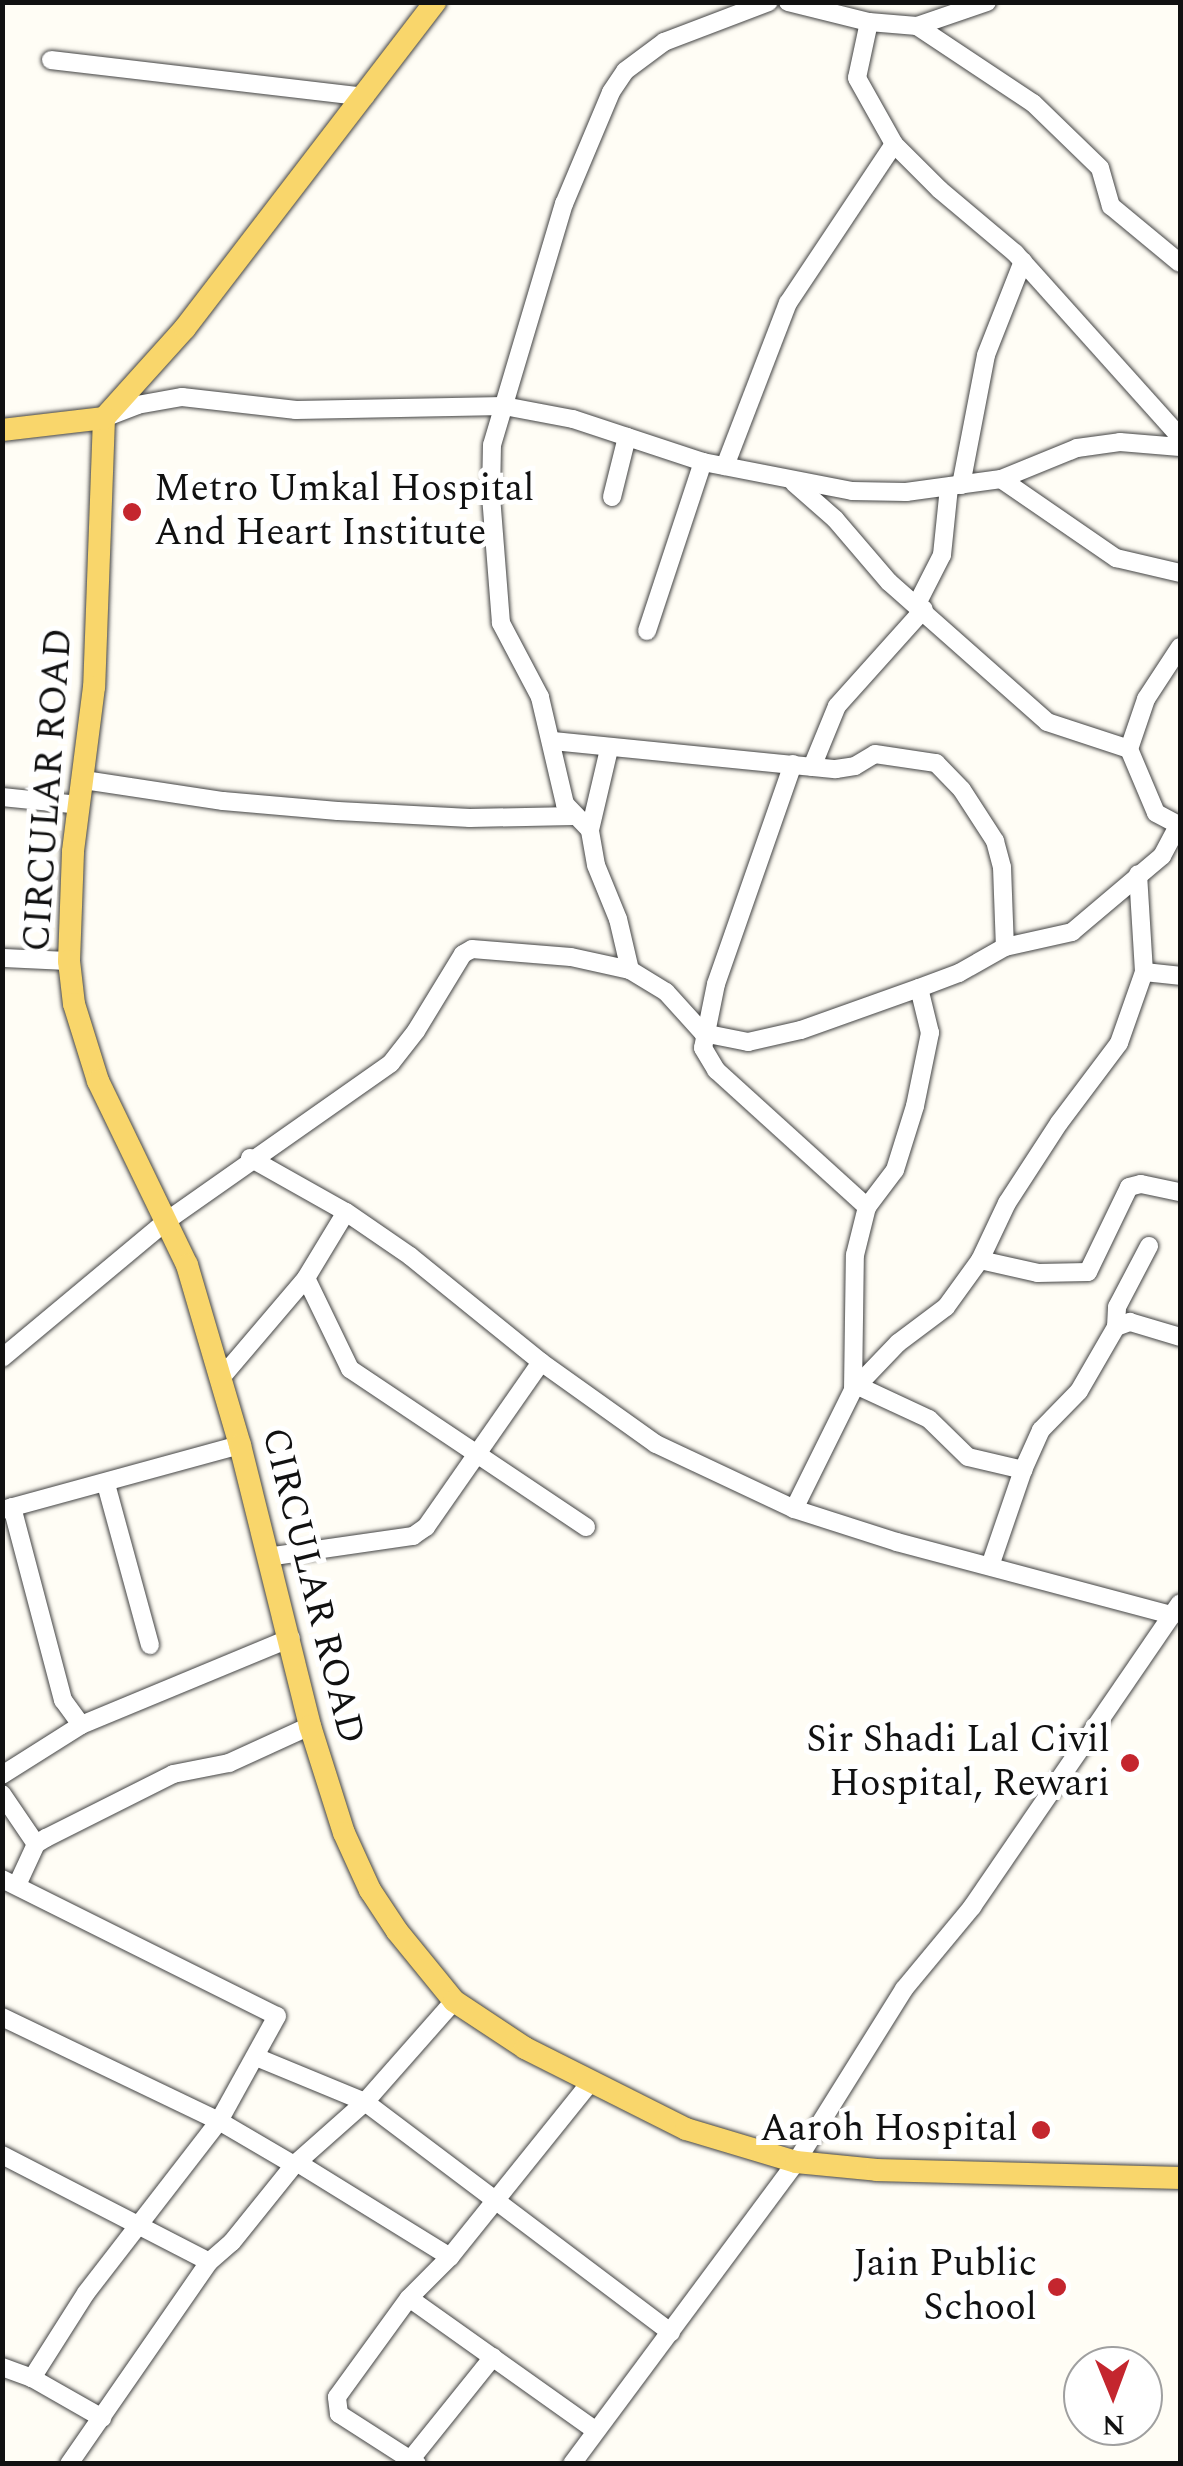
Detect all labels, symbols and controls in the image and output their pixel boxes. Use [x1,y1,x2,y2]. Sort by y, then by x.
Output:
place label: Metro Umkal Hospital And Heart Institute [154,467,534,556]
marker: Metro Umkal Hospital And Heart Institute [119,499,145,525]
street label: CIRCULAR ROAD [15,627,83,953]
street label: CIRCULAR ROAD [251,1423,373,1749]
place label: Sir Shadi Lal Civil Hospital, Rewari [806,1718,1110,1808]
marker: Sir Shadi Lal Civil Hospital, Rewari [1119,1752,1141,1774]
place label: Aaroh Hospital [760,2107,1018,2153]
marker: Aaroh Hospital [1028,2117,1054,2143]
place label: Jain Public School [853,2242,1037,2332]
marker: Jain Public School [1046,2276,1068,2298]
north arrow [1063,2346,1163,2446]
text: N [1102,2403,1125,2446]

